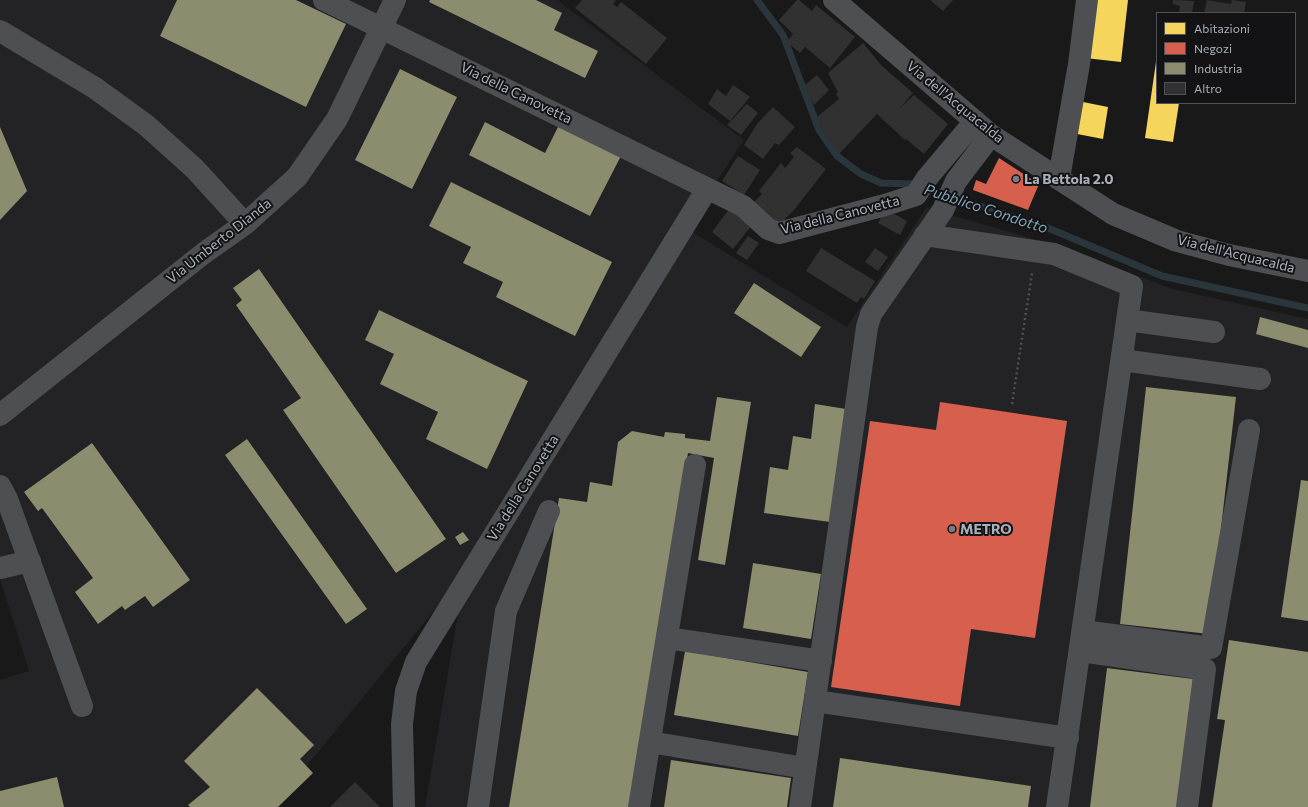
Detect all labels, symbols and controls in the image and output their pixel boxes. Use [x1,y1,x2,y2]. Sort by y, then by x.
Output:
legend [1156,12,1296,104]
text: Abitazioni [1194,21,1250,35]
text: Negozi [1194,41,1232,55]
street label: Via dell'Acquacalda [903,58,1007,146]
street label: Via della Canovetta [458,59,574,127]
text: Industria [1194,61,1242,75]
text: Altro [1194,81,1222,95]
place label: La Bettola 2.0 [1024,171,1114,187]
marker: La Bettola 2.0 [1011,174,1021,184]
water label: Pubblico Condotto [922,181,1050,237]
street label: Via della Canovetta [779,192,901,238]
street label: Via Umberto Dianda [163,195,275,287]
street label: Via dell'Acquacalda [1175,231,1297,277]
street label: Via della Canovetta [484,432,562,544]
place label: METRO [960,521,1012,537]
marker: METRO [947,524,957,534]

